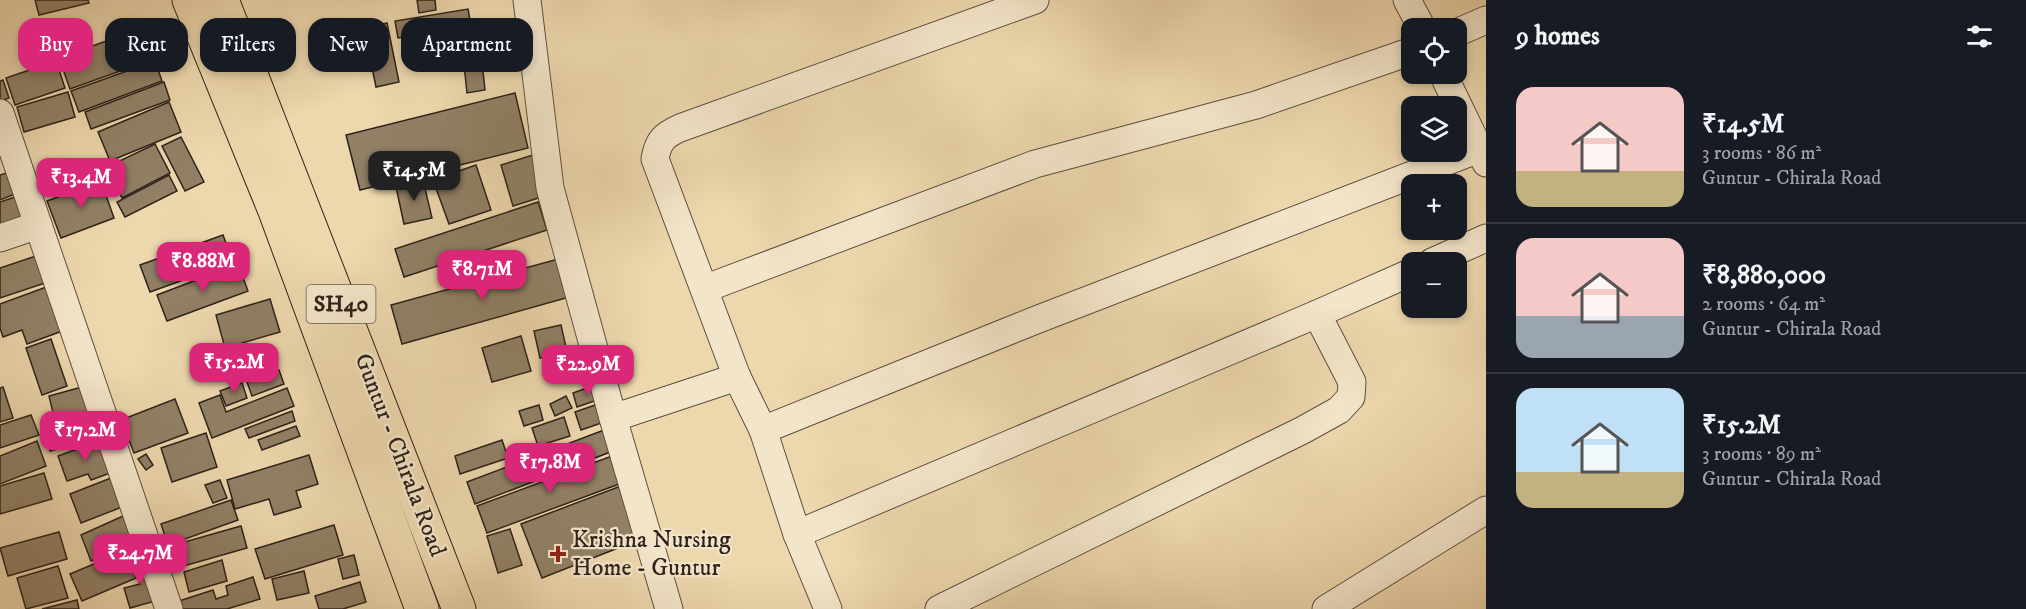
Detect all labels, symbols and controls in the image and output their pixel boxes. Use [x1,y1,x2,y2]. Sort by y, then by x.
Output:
chip: Buy [18,18,93,72]
chip: Rent [105,18,188,72]
chip: Filters [200,18,296,72]
chip: New [308,18,389,72]
chip: Apartment [401,18,533,72]
map controls [1401,18,1467,318]
button: locate [1401,18,1467,84]
text: 9 homes [1516,20,1600,53]
icon: filters [1963,20,1996,53]
button: layers [1401,96,1467,162]
text: ₹14.5M [1702,108,1785,141]
icon: home [1564,111,1636,183]
text: 3 rooms · 86 m² [1702,141,1821,166]
pin: ₹14.5M [365,151,463,202]
pin: ₹13.4M [32,158,130,209]
text: ₹14.5M [382,158,446,183]
text: ₹13.4M [51,165,111,190]
text: Guntur - Chirala Road [1702,166,1881,191]
button: + [1401,174,1467,240]
pin: ₹8.88M [154,242,252,293]
text: ₹8.88M [171,249,235,274]
pin: ₹8.71M [433,250,531,301]
button: − [1401,252,1467,318]
text: ₹8.71M [451,257,513,282]
text: ₹8,880,000 [1702,259,1826,292]
icon: home [1564,262,1636,334]
road number: SH40 [306,285,376,323]
text: 2 rooms · 64 m² [1702,292,1825,317]
text: Guntur - Chirala Road [1702,317,1881,342]
pin: ₹15.2M [185,343,283,394]
pin: ₹22.9M [539,345,637,396]
street label: Guntur - Chirala Road [347,349,453,561]
text: ₹15.2M [204,350,264,375]
text: ₹22.9M [556,352,620,377]
text: ₹15.2M [1702,409,1781,442]
pin: ₹17.2M [36,411,134,462]
icon: home [1564,412,1636,484]
text: ₹17.2M [54,418,116,443]
text: 3 rooms · 89 m² [1702,442,1821,467]
pin: ₹17.8M [501,443,599,494]
text: ₹17.8M [519,450,581,475]
text: Guntur - Chirala Road [1702,467,1881,492]
place label: Krishna Nursing Home - Guntur [572,525,731,583]
pin: ₹24.7M [91,534,189,585]
text: ₹24.7M [107,541,173,566]
marker: Krishna Nursing Home - Guntur [549,545,567,563]

